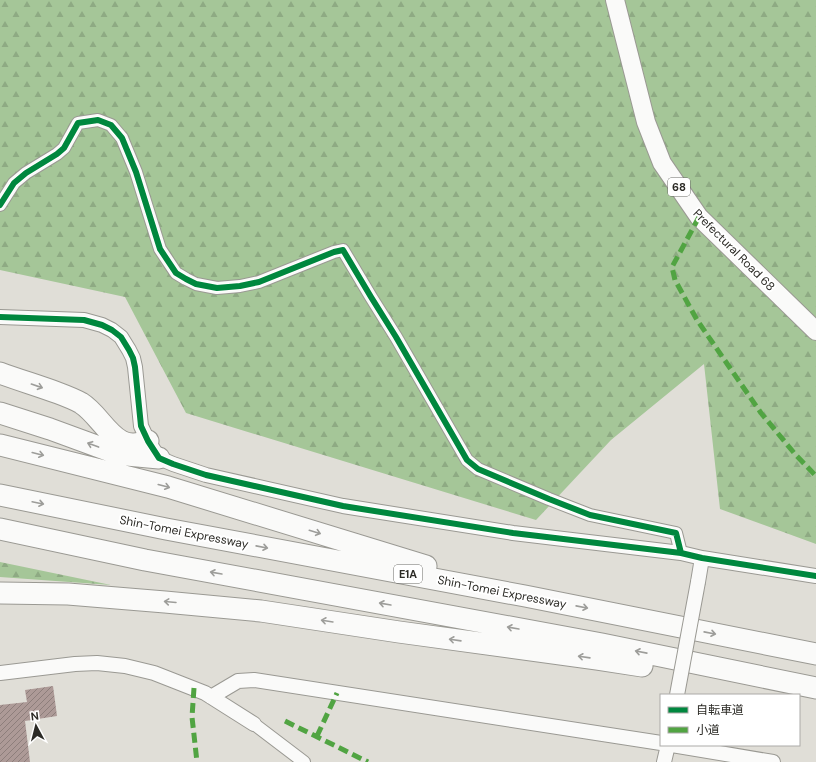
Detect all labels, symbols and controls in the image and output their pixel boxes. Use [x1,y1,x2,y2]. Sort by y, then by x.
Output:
road number: 68 [668,178,690,196]
street label: Prefectural Road 68 [690,206,778,294]
one-way arrow [31,382,43,390]
one-way arrow [88,441,100,449]
one-way arrow [31,451,44,458]
one-way arrow [157,483,170,490]
one-way arrow [31,499,44,507]
street label: Shin-Tomei Expressway [118,512,250,552]
one-way arrow [308,529,321,536]
one-way arrow [255,543,268,551]
road number: E1A [394,565,422,583]
one-way arrow [210,569,223,577]
street label: Shin-Tomei Expressway [436,572,568,612]
one-way arrow [164,599,177,606]
one-way arrow [379,600,392,608]
one-way arrow [575,604,588,612]
one-way arrow [321,617,334,625]
one-way arrow [507,624,520,632]
one-way arrow [703,629,716,637]
one-way arrow [449,636,462,644]
one-way arrow [634,648,647,656]
one-way arrow [578,653,591,661]
legend [660,694,800,746]
text: 自転車道 [696,702,744,718]
north arrow [16,706,56,746]
text: N [30,709,40,724]
text: 小道 [696,722,720,738]

